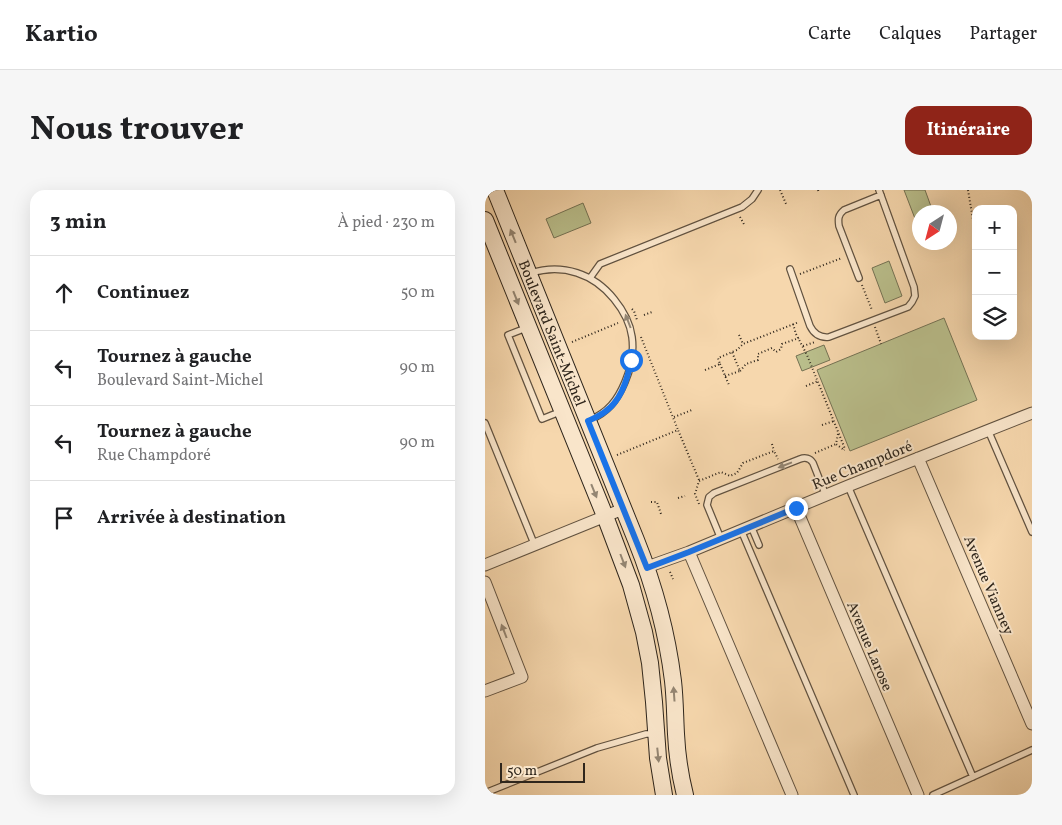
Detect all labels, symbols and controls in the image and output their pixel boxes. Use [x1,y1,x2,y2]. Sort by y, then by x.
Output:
text: Kartio [25,18,98,52]
text: Carte [808,22,851,47]
text: Calques [879,22,941,47]
text: Partager [969,22,1037,47]
text: Nous trouver [30,106,244,154]
button: Itinéraire [905,106,1032,155]
north arrow [912,205,957,250]
map controls [972,205,1017,340]
button: + [972,205,1017,250]
text: 3 min [50,208,106,237]
text: À pied · 230 m [337,212,435,234]
one-way arrow [509,228,517,243]
button: − [972,250,1017,295]
street label: Boulevard Saint-Michel [512,257,590,410]
icon: ahead [50,279,78,307]
text: Continuez [97,280,189,306]
text: 50 m [401,282,435,304]
one-way arrow [513,291,521,305]
button: layers [972,295,1017,340]
one-way arrow [623,314,631,328]
text: Tournez à gauche [97,344,252,370]
route start [620,349,643,372]
icon: left [50,354,78,382]
text: 90 m [399,357,435,379]
text: Boulevard Saint-Michel [97,370,263,392]
text: Tournez à gauche [97,419,252,445]
icon: left [50,429,78,457]
text: 90 m [399,432,435,454]
street label: Rue Champdoré [809,437,916,496]
text: Rue Champdoré [97,445,211,467]
one-way arrow [777,461,792,469]
one-way arrow [591,484,599,498]
route end [785,497,808,520]
icon: arrive [50,504,78,532]
text: Arrivée à destination [97,505,286,531]
street label: Avenue Vianney [957,533,1018,639]
one-way arrow [620,554,627,569]
street label: Avenue Larose [840,598,897,695]
one-way arrow [500,623,508,638]
one-way arrow [670,686,678,702]
one-way arrow [654,747,662,763]
scale bar [500,760,585,783]
text: 50 m [507,762,537,781]

